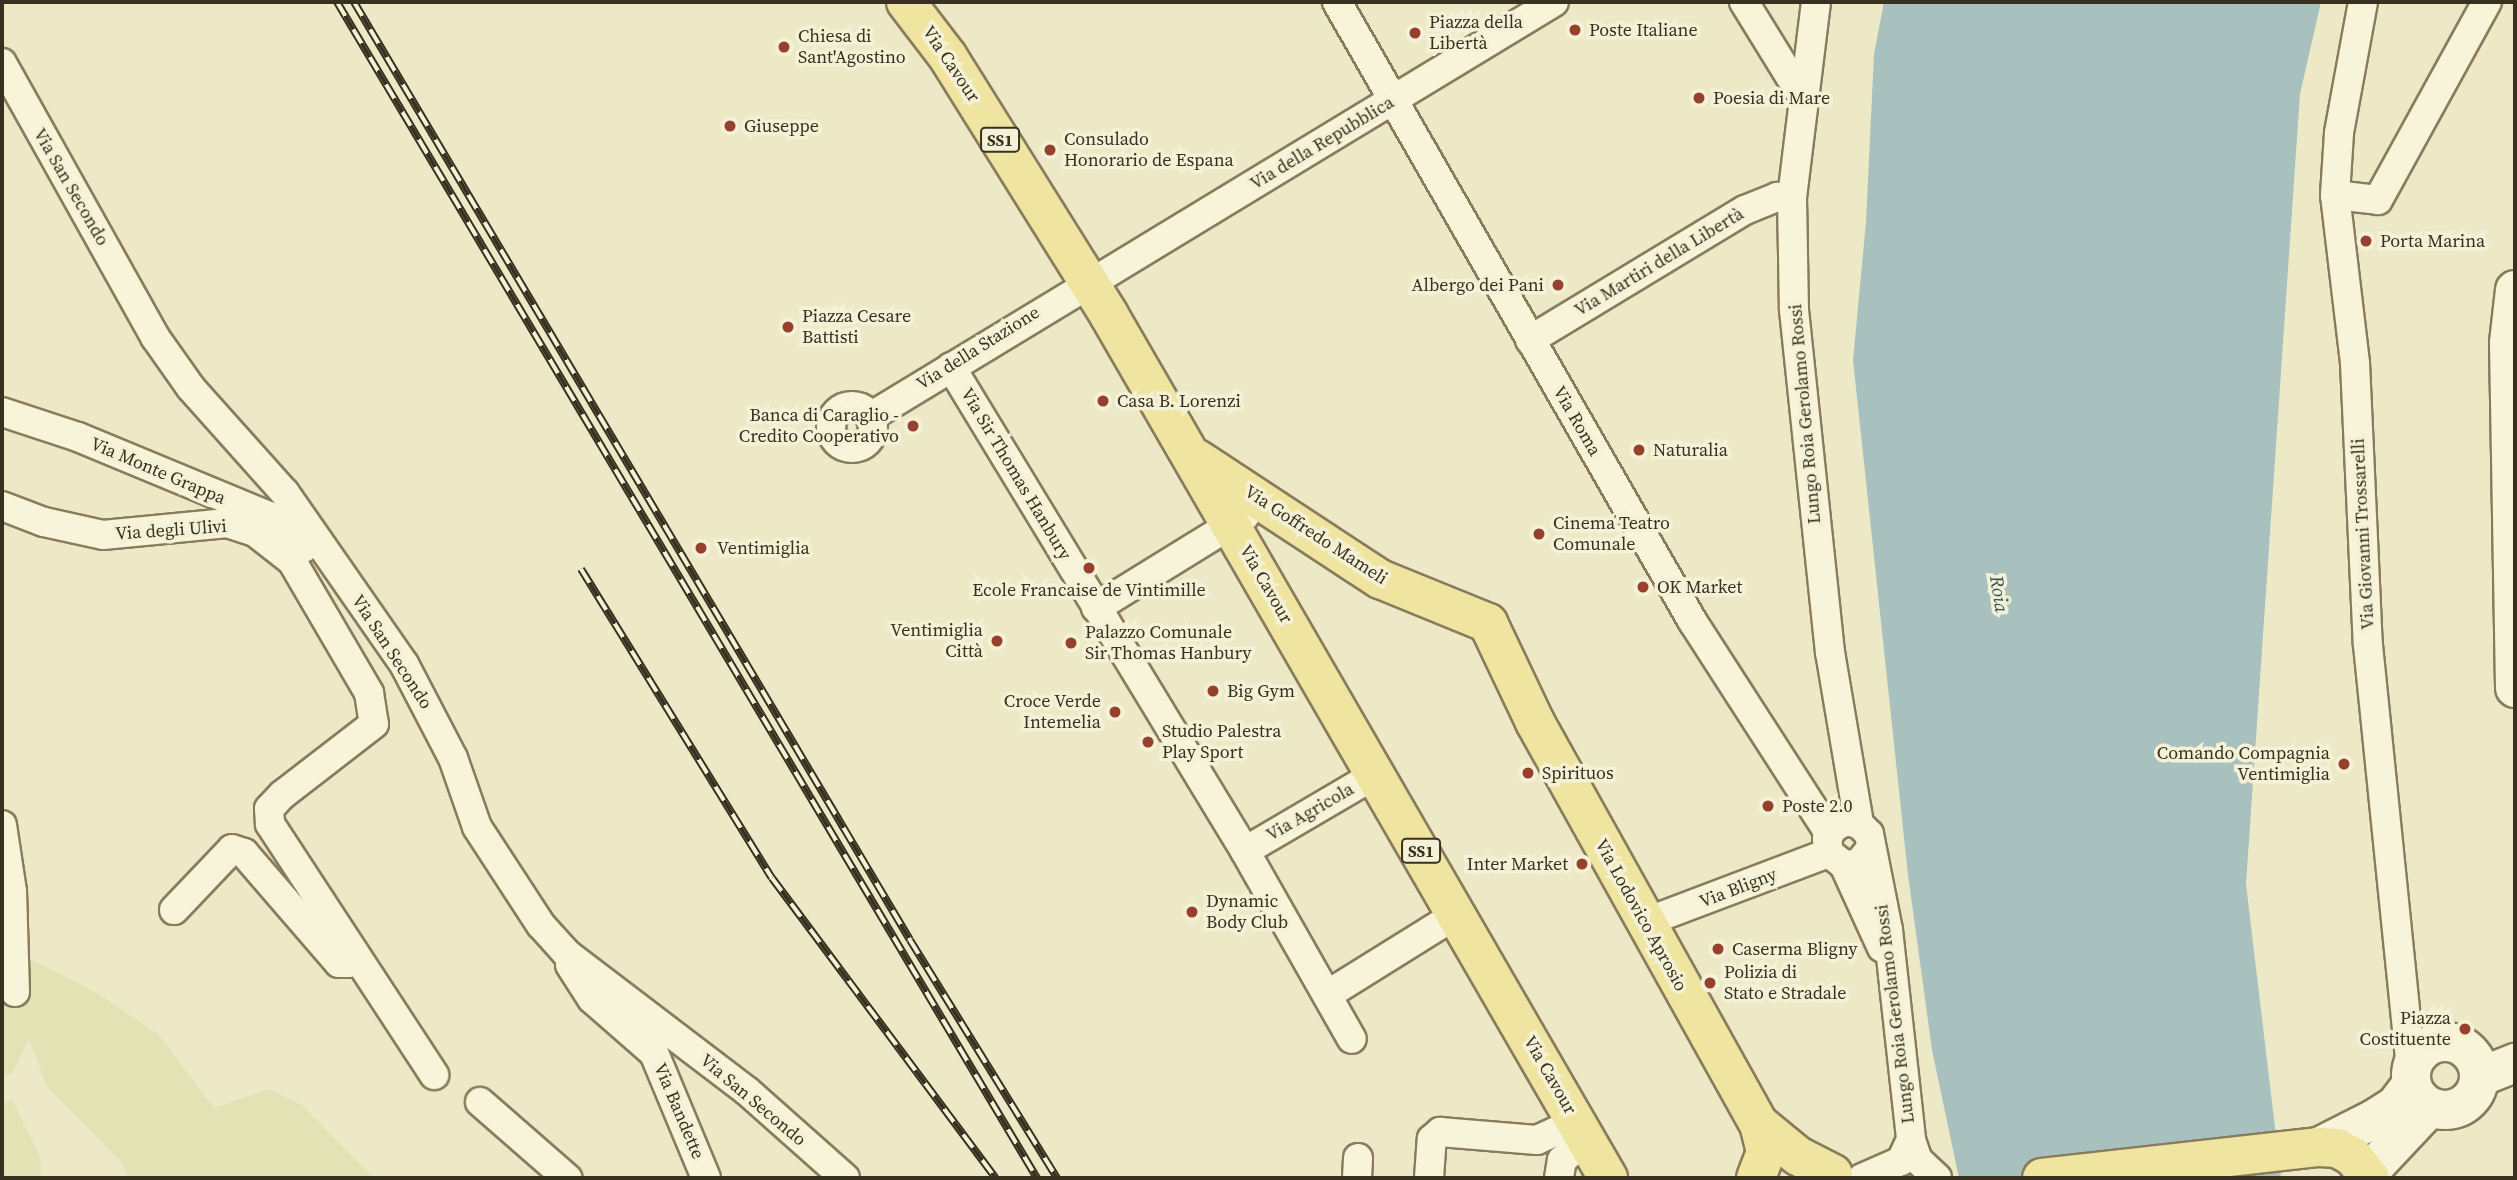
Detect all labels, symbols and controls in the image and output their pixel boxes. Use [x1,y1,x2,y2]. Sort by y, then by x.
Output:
place label: Piazza della Libertà [1429,12,1523,54]
place label: Poste Italiane [1589,19,1698,41]
street label: Via Cavour [918,22,984,106]
marker: Poste Italiane [1567,22,1583,38]
marker: Piazza della Libertà [1407,25,1423,41]
place label: Chiesa di Sant'Agostino [798,26,906,68]
marker: Chiesa di Sant'Agostino [776,39,792,55]
place label: Poesia di Mare [1713,87,1830,109]
marker: Poesia di Mare [1691,90,1707,106]
street label: Via della Repubblica [1246,92,1398,194]
place label: Giuseppe [744,115,819,137]
marker: Giuseppe [722,118,738,134]
street label: Via San Secondo [29,125,113,249]
road number: SS1 [979,128,1021,152]
place label: Consulado Honorario de Espana [1064,129,1234,172]
marker: Consulado Honorario de Espana [1042,142,1058,158]
street label: Via Martiri della Libertà [1571,203,1747,321]
place label: Porta Marina [2380,230,2485,252]
marker: Porta Marina [2358,233,2374,249]
place label: Albergo dei Pani [1412,274,1544,296]
marker: Albergo dei Pani [1550,277,1566,293]
street label: Via della Stazione [912,301,1044,395]
street label: Lungo Roia Gerolamo Rossi [1785,303,1825,525]
place label: Piazza Cesare Battisti [802,306,911,348]
marker: Piazza Cesare Battisti [780,319,796,335]
street label: Via Roma [1548,382,1606,460]
street label: Via Sir Thomas Hanbury [956,384,1076,564]
place label: Casa B. Lorenzi [1117,390,1241,412]
marker: Casa B. Lorenzi [1095,393,1111,409]
place label: Banca di Caraglio - Credito Cooperativo [739,405,899,448]
marker: Banca di Caraglio - Credito Cooperativo [905,418,921,434]
street label: Via Monte Grappa [87,433,229,509]
street label: Via Giovanni Trossarelli [2347,438,2379,630]
place label: Naturalia [1653,439,1728,461]
marker: Naturalia [1631,442,1647,458]
street label: Via Goffredo Mameli [1240,481,1392,589]
place label: Cinema Teatro Comunale [1553,513,1670,556]
street label: Via degli Ulivi [115,515,227,545]
marker: Cinema Teatro Comunale [1531,526,1547,542]
place label: Ventimiglia [717,537,810,559]
marker: Ventimiglia [691,538,711,558]
street label: Via Cavour [1235,541,1297,627]
marker: Ecole Francaise de Vintimille [1081,560,1097,576]
water label: Roia [1985,574,2013,614]
place label: OK Market [1657,576,1742,598]
place label: Ecole Francaise de Vintimille [972,579,1206,601]
marker: OK Market [1635,579,1651,595]
street label: Via San Secondo [347,591,437,713]
place label: Ventimiglia Città [890,620,983,662]
place label: Palazzo Comunale Sir Thomas Hanbury [1085,622,1252,664]
marker: Ventimiglia Città [989,633,1005,649]
marker: Palazzo Comunale Sir Thomas Hanbury [1063,635,1079,651]
place label: Big Gym [1227,680,1295,702]
marker: Big Gym [1205,683,1221,699]
place label: Croce Verde Intemelia [1003,691,1101,734]
marker: Croce Verde Intemelia [1107,704,1123,720]
place label: Studio Palestra Play Sport [1162,721,1281,764]
marker: Studio Palestra Play Sport [1140,734,1156,750]
place label: Comando Compagnia Ventimiglia [2157,743,2330,786]
marker: Comando Compagnia Ventimiglia [2336,756,2352,772]
place label: Spirituos [1542,762,1614,784]
marker: Spirituos [1520,765,1536,781]
street label: Via Agricola [1262,778,1358,846]
place label: Poste 2.0 [1782,795,1853,817]
marker: Poste 2.0 [1760,798,1776,814]
street label: Via Lodovico Aprosio [1590,835,1692,995]
road number: SS1 [1400,838,1442,864]
place label: Inter Market [1467,853,1568,875]
marker: Inter Market [1574,856,1590,872]
street label: Via Bligny [1696,863,1780,913]
place label: Dynamic Body Club [1206,891,1288,934]
street label: Lungo Roia Gerolamo Rossi [1871,903,1919,1125]
marker: Dynamic Body Club [1184,904,1200,920]
place label: Caserma Bligny [1732,938,1857,960]
marker: Caserma Bligny [1710,941,1726,957]
place label: Polizia di Stato e Stradale [1724,962,1847,1004]
marker: Polizia di Stato e Stradale [1702,975,1718,991]
place label: Piazza Costituente [2360,1008,2451,1050]
marker: Piazza Costituente [2457,1021,2473,1037]
street label: Via Cavour [1519,1032,1581,1118]
street label: Via San Secondo [696,1049,810,1151]
street label: Via Bandette [649,1060,709,1162]

